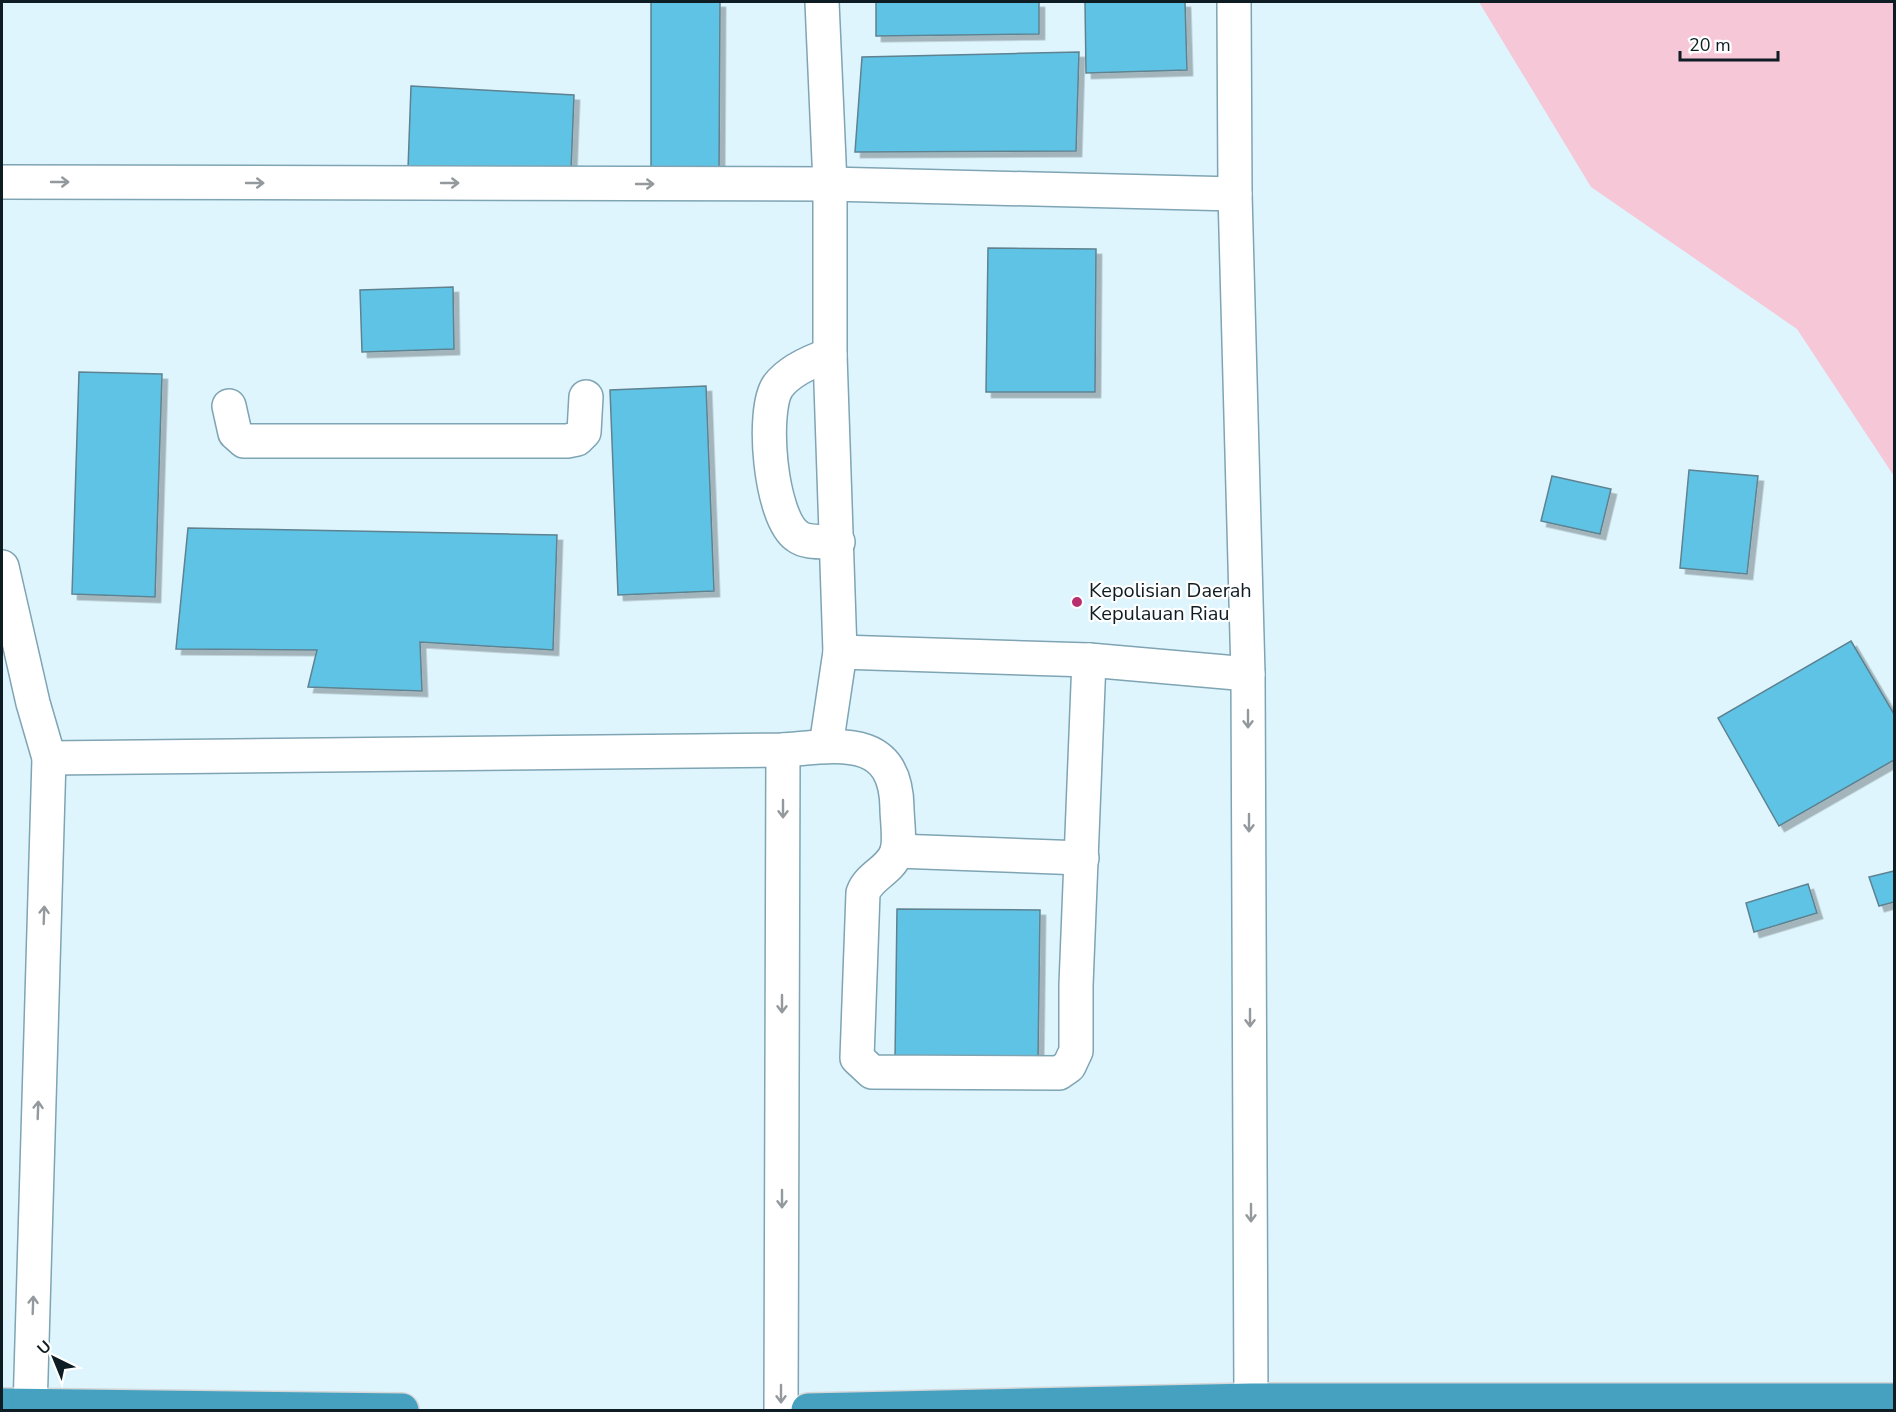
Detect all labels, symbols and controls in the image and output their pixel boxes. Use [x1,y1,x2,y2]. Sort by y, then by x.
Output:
scale bar [1680,24,1778,62]
text: 20 m [1689,33,1731,57]
one-way arrow [49,176,69,188]
one-way arrow [244,177,264,189]
one-way arrow [439,177,459,189]
one-way arrow [634,178,654,190]
place label: Kepolisian Daerah Kepulauan Riau [1089,577,1252,627]
marker: Kepolisian Daerah Kepulauan Riau [1070,595,1084,609]
one-way arrow [1242,709,1254,729]
one-way arrow [777,798,789,818]
one-way arrow [1243,812,1255,832]
one-way arrow [38,905,50,925]
one-way arrow [776,993,788,1013]
one-way arrow [1244,1007,1255,1027]
one-way arrow [33,1100,44,1120]
one-way arrow [776,1188,788,1208]
one-way arrow [1245,1202,1256,1222]
one-way arrow [27,1295,38,1315]
north arrow [24,1328,84,1388]
text: U [33,1336,56,1360]
one-way arrow [775,1383,787,1403]

